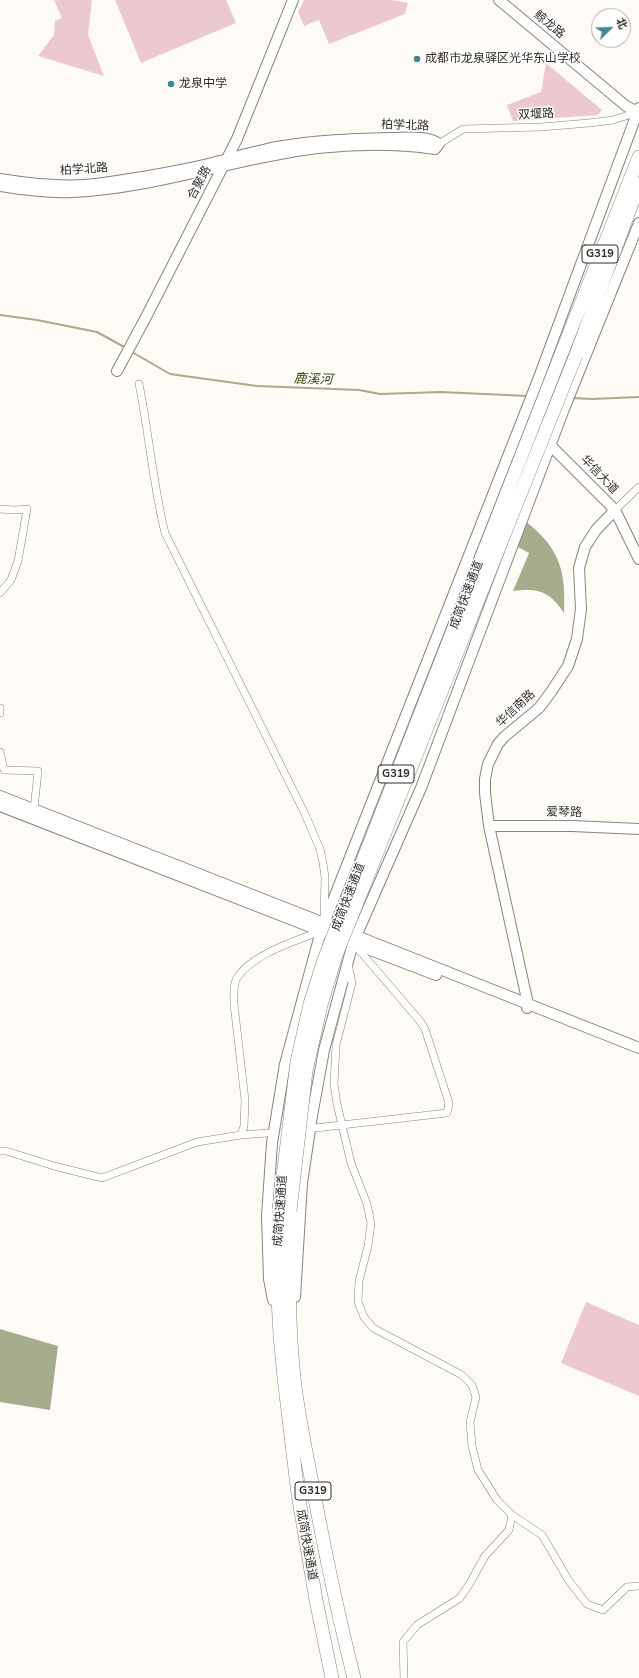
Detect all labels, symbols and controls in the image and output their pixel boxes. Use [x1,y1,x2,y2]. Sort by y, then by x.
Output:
street label: 鲸龙路 [531,8,567,42]
north arrow [591,8,631,48]
text: 北 [613,16,631,31]
place label: 成都市龙泉驿区光华东山学校 [425,52,581,66]
marker: 成都市龙泉驿区光华东山学校 [412,54,422,64]
place label: 龙泉中学 [179,77,227,91]
marker: 龙泉中学 [166,79,176,89]
street label: 双堰路 [518,107,554,123]
street label: 柏学北路 [381,118,429,134]
street label: 柏学北路 [60,161,108,179]
street label: 合聚路 [185,164,215,202]
road number: G319 [582,245,618,263]
water label: 鹿溪河 [293,372,333,388]
street label: 华信大道 [577,453,621,497]
street label: 成简快速通道 [447,559,487,631]
street label: 华信南路 [494,687,538,731]
road number: G319 [378,765,414,783]
street label: 爱琴路 [546,805,582,821]
street label: 成简快速通道 [329,861,369,933]
street label: 成简快速通道 [271,1175,291,1247]
road number: G319 [295,1482,331,1500]
street label: 成简快速通道 [293,1508,319,1582]

